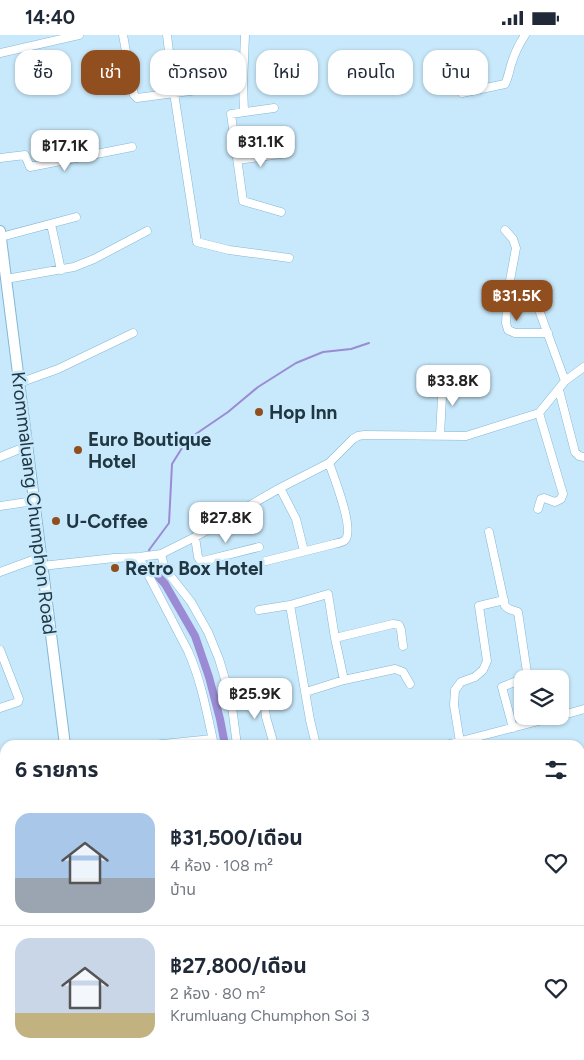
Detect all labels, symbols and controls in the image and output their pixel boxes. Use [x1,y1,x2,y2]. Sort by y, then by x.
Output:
text: 14:40 [25,6,75,29]
chip: ซื้อ [15,50,71,95]
chip: เช่า [81,50,140,95]
chip: ตัวกรอง [150,50,246,95]
chip: ใหม่ [256,50,318,95]
chip: คอนโด [328,50,413,95]
chip: บ้าน [423,50,488,95]
pin: ฿31.1K [220,125,302,168]
pin: ฿17.1K [24,129,106,172]
text: ฿31.1K [238,132,284,151]
text: ฿17.1K [42,136,88,155]
pin: ฿31.5K [476,279,558,322]
text: ฿31.5K [493,286,541,305]
pin: ฿33.8K [412,365,494,407]
street label: Krommaluang Chumphon Road [6,370,62,636]
text: ฿33.8K [427,371,479,390]
place label: Hop Inn [269,401,337,424]
marker: Hop Inn [253,406,265,418]
place label: Euro Boutique Hotel [88,428,212,473]
marker: Euro Boutique Hotel [72,444,84,456]
pin: ฿27.8K [185,501,267,544]
text: ฿27.8K [200,508,252,527]
place label: U-Coffee [66,510,148,533]
marker: U-Coffee [50,515,62,527]
place label: Retro Box Hotel [125,557,263,580]
marker: Retro Box Hotel [109,562,121,574]
map controls [514,670,569,725]
button: layers [514,670,569,725]
pin: ฿25.9K [214,677,296,720]
text: ฿25.9K [229,684,281,703]
icon: filters [542,756,570,784]
text: 6 รายการ [15,757,98,782]
text: ฿31,500/เดือน [170,825,303,850]
icon: home [55,833,115,893]
icon: heart [542,849,570,877]
text: 4 ห้อง · 108 m² [170,856,273,875]
text: บ้าน [170,880,196,899]
text: ฿27,800/เดือน [170,953,307,978]
icon: home [55,958,115,1018]
icon: heart [542,974,570,1002]
text: 2 ห้อง · 80 m² [170,984,265,1003]
text: Krumluang Chumphon Soi 3 [170,1006,370,1025]

